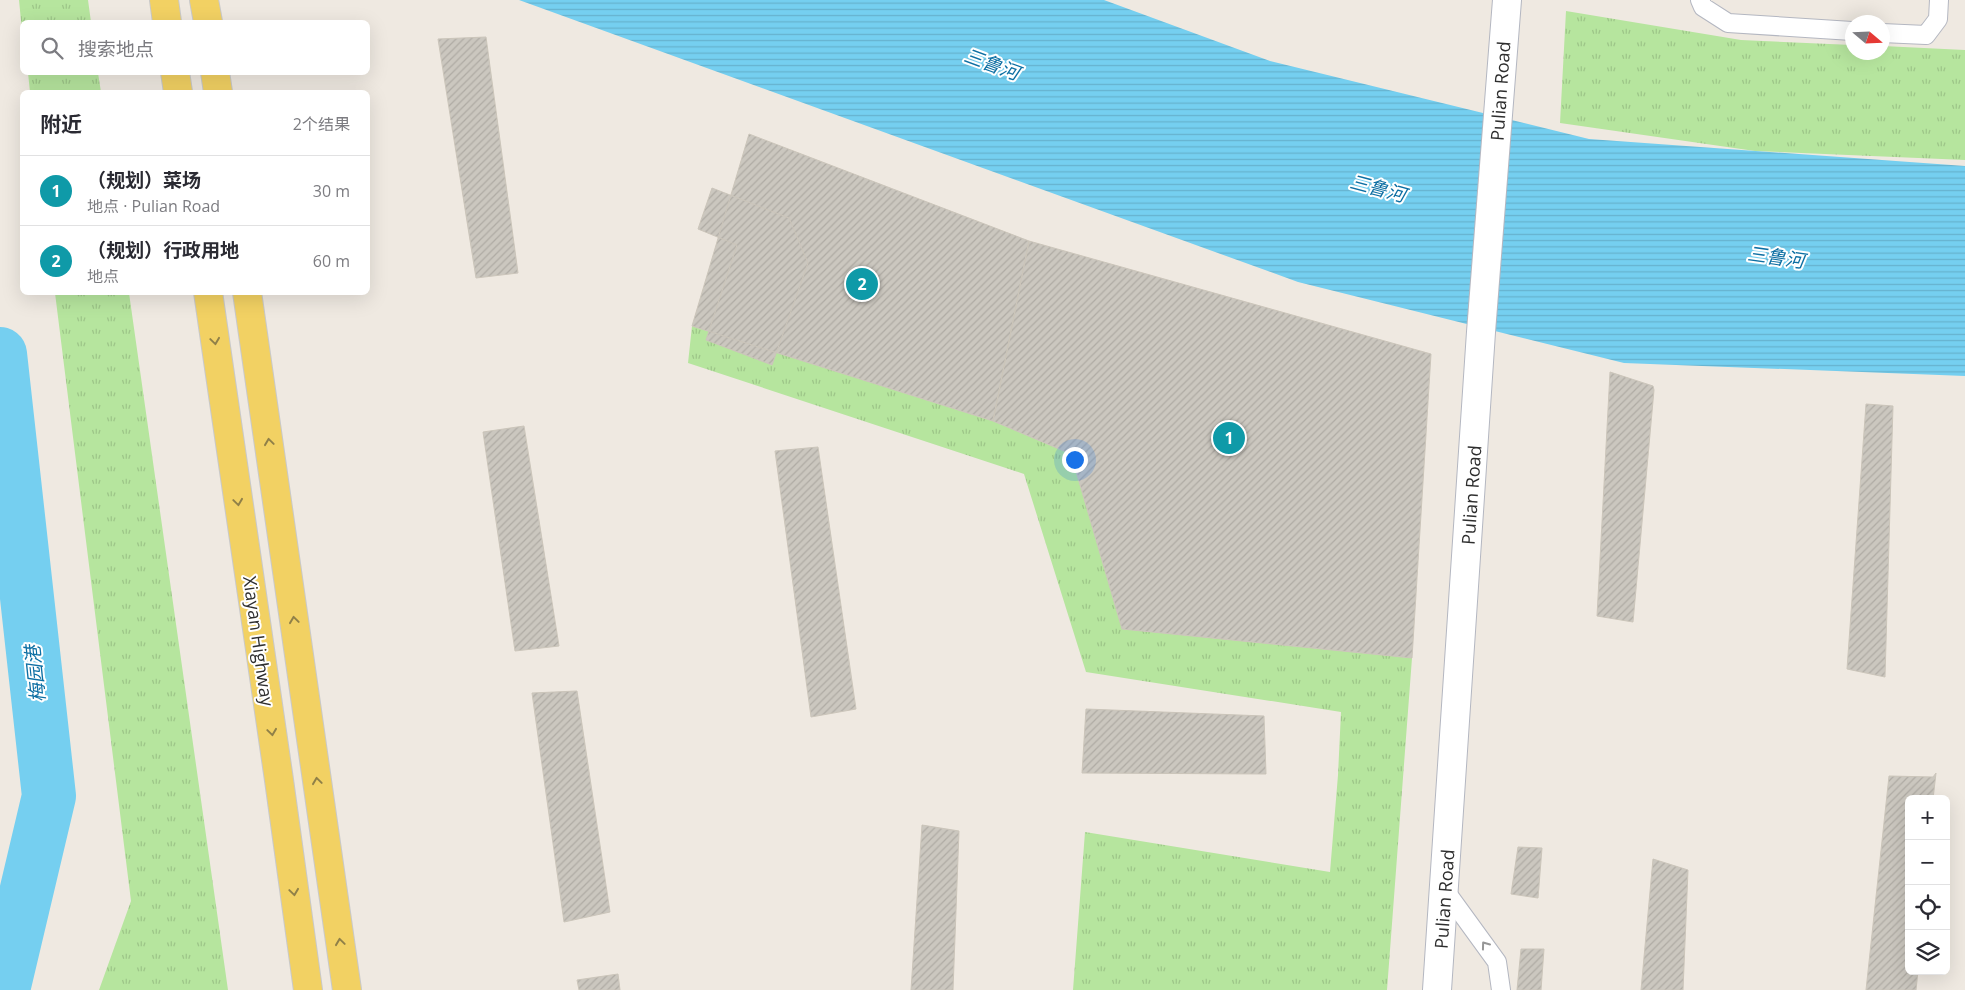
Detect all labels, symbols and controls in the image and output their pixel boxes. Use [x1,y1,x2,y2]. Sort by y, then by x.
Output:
north arrow [1845,15,1890,60]
search box [20,20,370,75]
icon: search [38,34,66,62]
text: 搜索地点 [78,36,154,62]
street label: Pulian Road [1485,40,1515,142]
water label: 三鲁河 [961,42,1027,87]
text: 附近 [40,110,82,138]
text: 2个结果 [293,113,350,135]
text: （规划）菜场 [87,167,201,193]
water label: 三鲁河 [1347,168,1413,209]
text: 1 [51,180,61,202]
text: 30 m [313,180,350,202]
text: 地点 · Pulian Road [87,195,220,217]
text: （规划）行政用地 [87,237,239,263]
water label: 三鲁河 [1746,240,1810,274]
text: 2 [51,250,61,272]
text: 60 m [313,250,350,272]
text: 地点 [87,265,119,287]
pin: 2 [846,265,878,303]
one-way arrow [209,336,219,345]
pin: 1 [1213,419,1245,457]
one-way arrow [264,437,275,445]
street label: Pulian Road [1456,444,1486,546]
your location [1062,447,1088,473]
one-way arrow [233,497,243,506]
street label: Xiayan Highway [238,574,280,709]
one-way arrow [290,616,300,624]
water label: 梅园港 [19,641,51,704]
one-way arrow [266,728,277,736]
one-way arrow [312,777,323,785]
map controls [1905,795,1950,975]
button: + [1905,795,1950,840]
button: − [1905,840,1950,885]
street label: Pulian Road [1429,848,1459,950]
button: locate [1905,885,1950,930]
one-way arrow [289,888,299,897]
button: layers [1905,930,1950,975]
one-way arrow [335,937,346,945]
one-way arrow [1482,942,1491,951]

